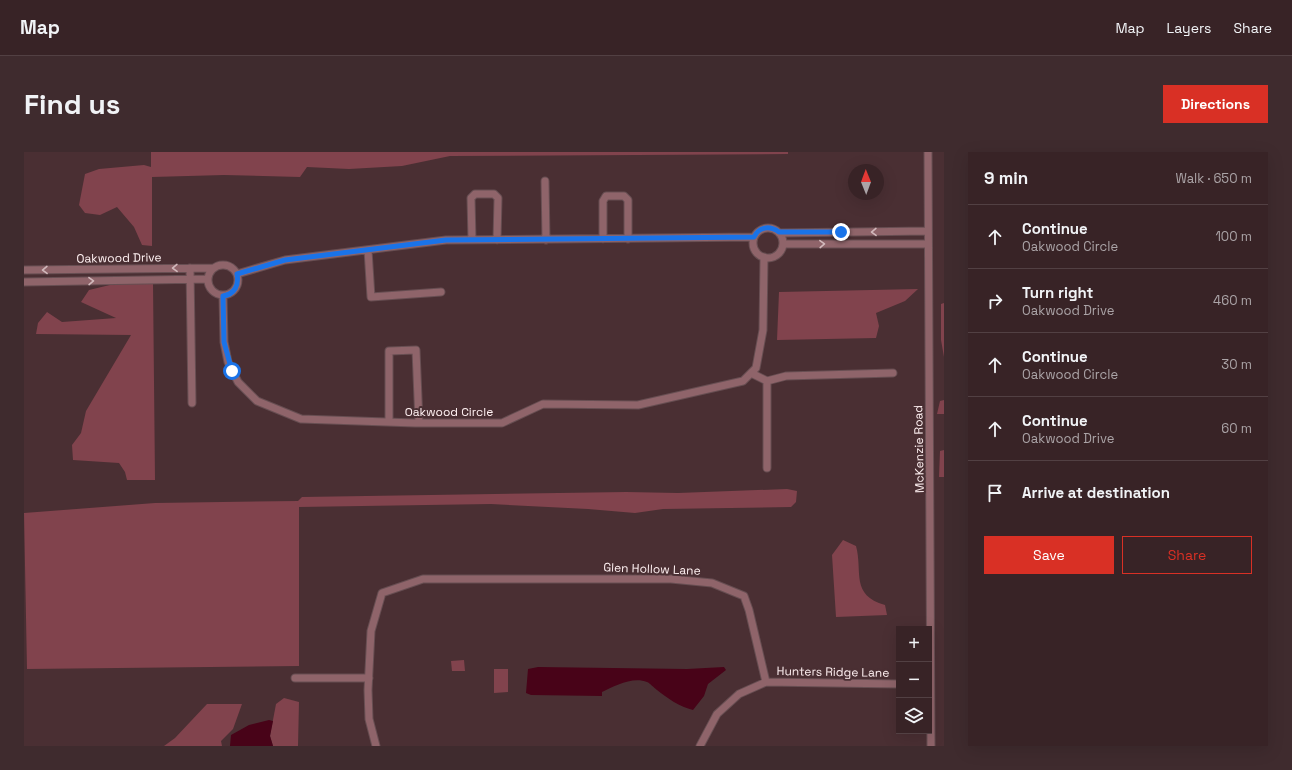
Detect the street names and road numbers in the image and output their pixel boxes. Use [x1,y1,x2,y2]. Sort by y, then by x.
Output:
street label: Oakwood Drive [76,249,162,267]
street label: Oakwood Circle [405,404,493,420]
street label: McKenzie Road [910,405,928,493]
street label: Glen Hollow Lane [603,559,701,579]
street label: Hunters Ridge Lane [777,663,889,681]

